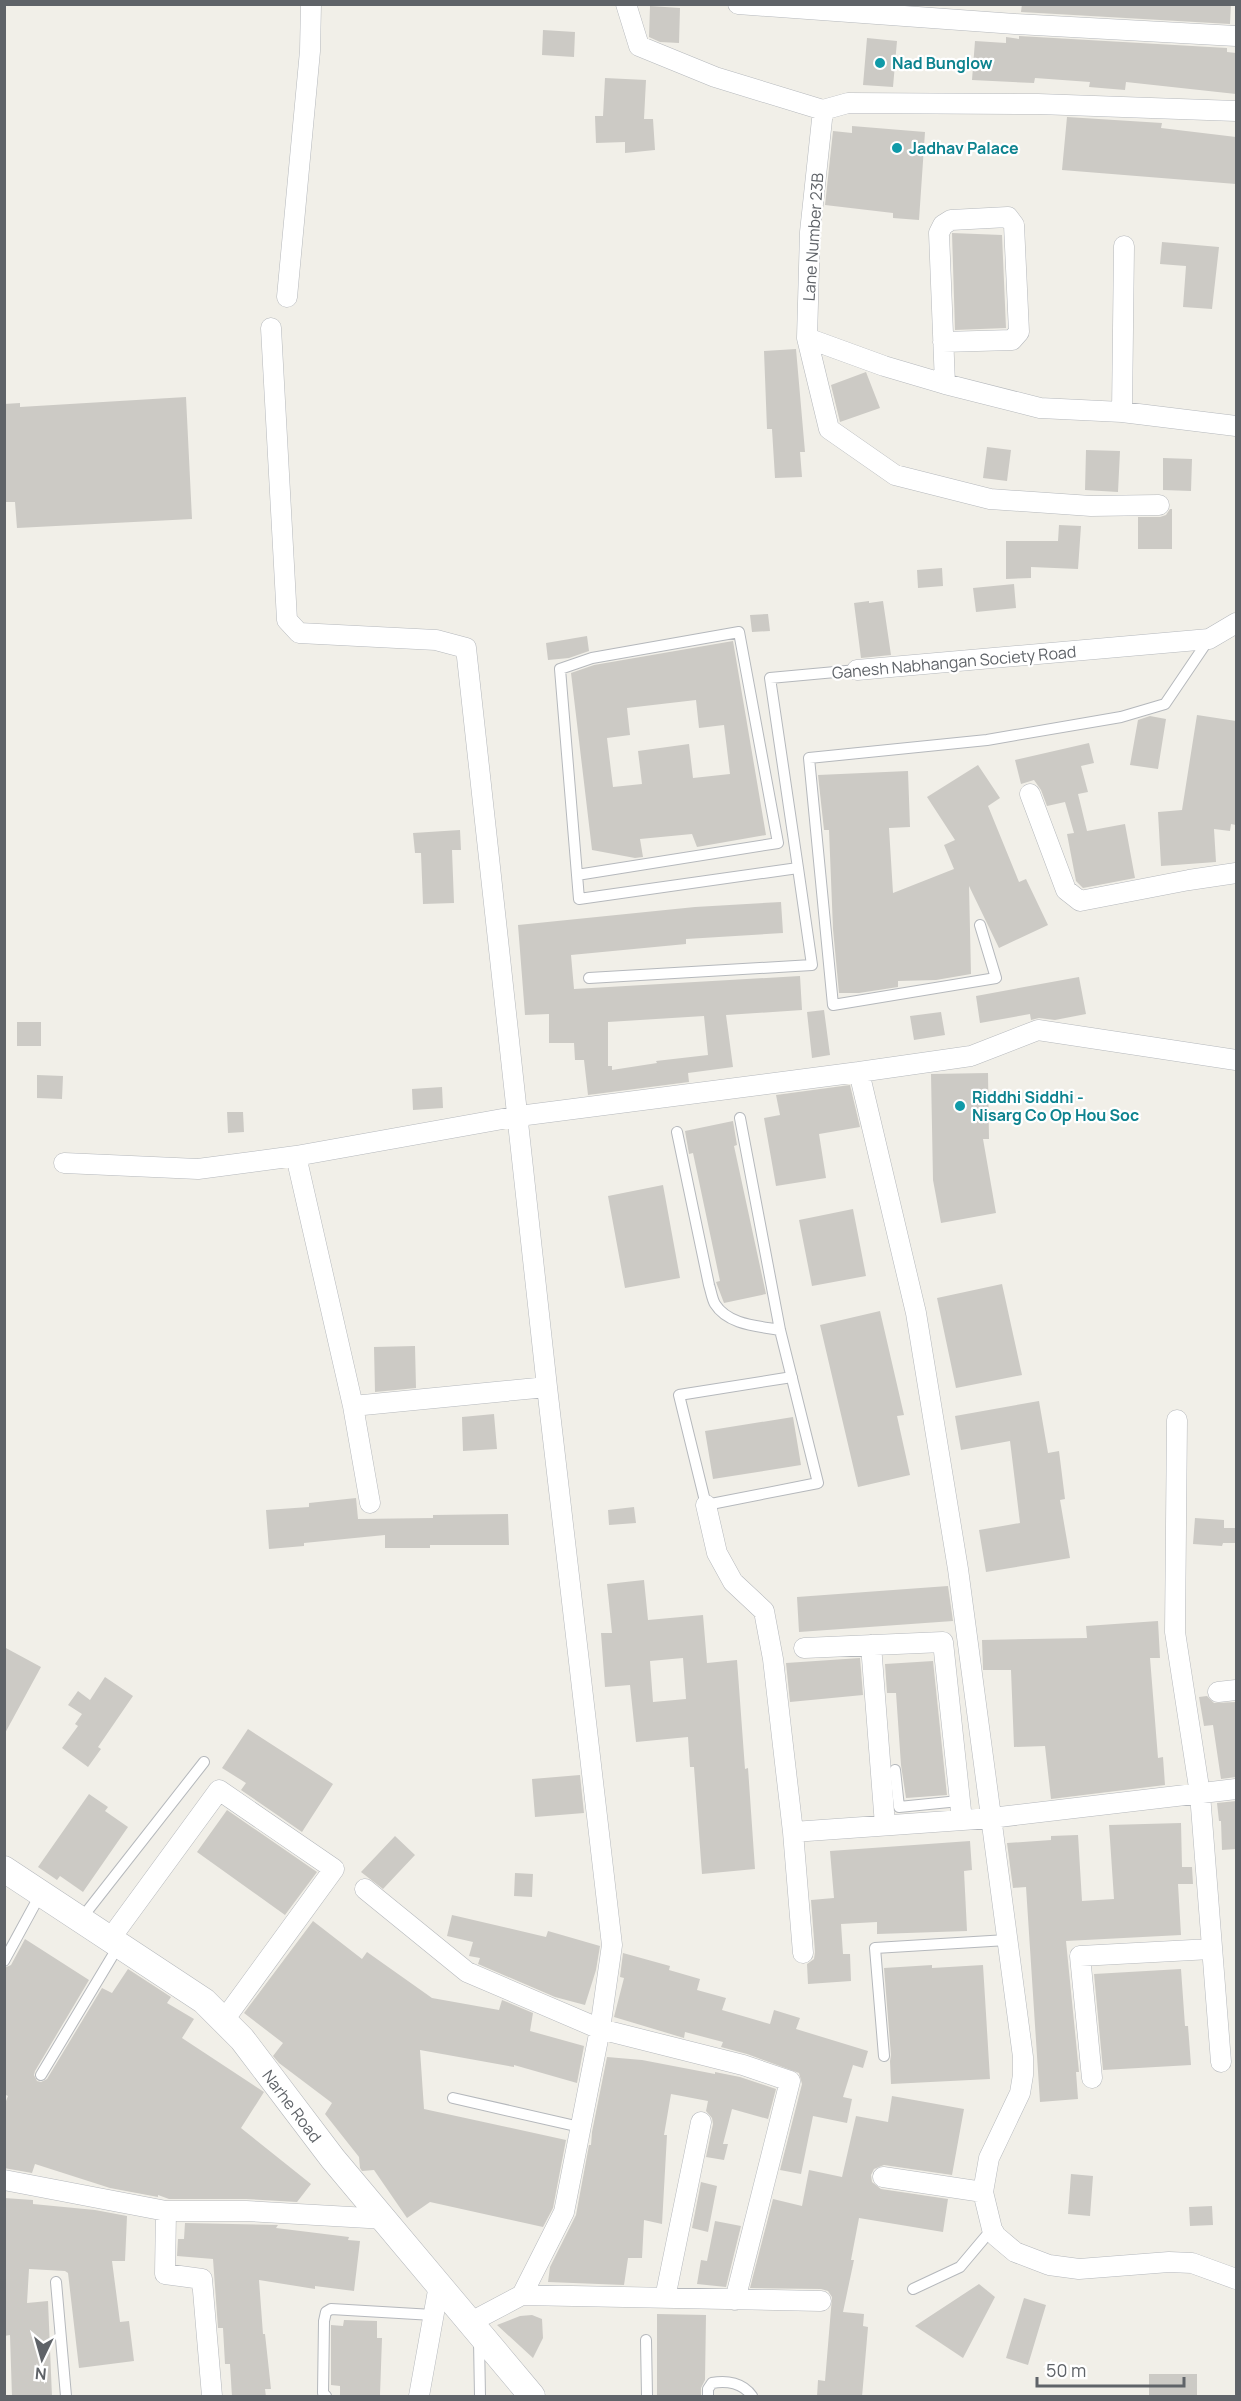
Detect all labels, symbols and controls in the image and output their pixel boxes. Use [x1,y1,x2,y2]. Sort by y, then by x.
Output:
place label: Nad Bunglow [892,52,993,74]
marker: Nad Bunglow [873,56,887,70]
place label: Jadhav Palace [909,137,1019,159]
marker: Jadhav Palace [890,141,904,155]
street label: Lane Number 23B [798,172,828,302]
street label: Ganesh Nabhangan Society Road [831,640,1077,684]
place label: Riddhi Siddhi - Nisarg Co Op Hou Soc [972,1086,1139,1126]
marker: Riddhi Siddhi - Nisarg Co Op Hou Soc [953,1099,967,1113]
street label: Narhe Road [257,2065,327,2147]
north arrow [12,2329,72,2389]
scale bar [1037,2350,1184,2388]
text: 50 m [1046,2358,1086,2382]
text: N [34,2362,47,2385]

